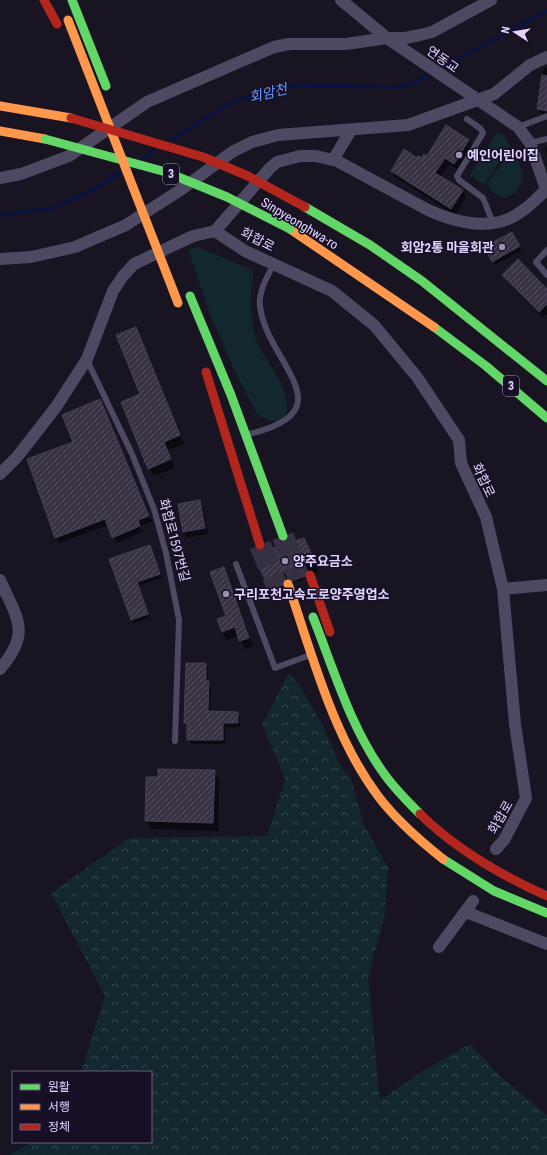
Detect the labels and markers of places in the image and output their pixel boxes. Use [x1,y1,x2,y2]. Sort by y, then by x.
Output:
place label: 예인어린이집 [467,148,539,163]
marker: 예인어린이집 [454,150,464,160]
place label: 회암2통 마을회관 [401,240,494,255]
marker: 회암2통 마을회관 [497,242,507,252]
place label: 양주요금소 [293,554,353,569]
marker: 양주요금소 [280,556,290,566]
place label: 구리포천고속도로양주영업소 [234,587,390,602]
marker: 구리포천고속도로양주영업소 [221,589,231,599]

